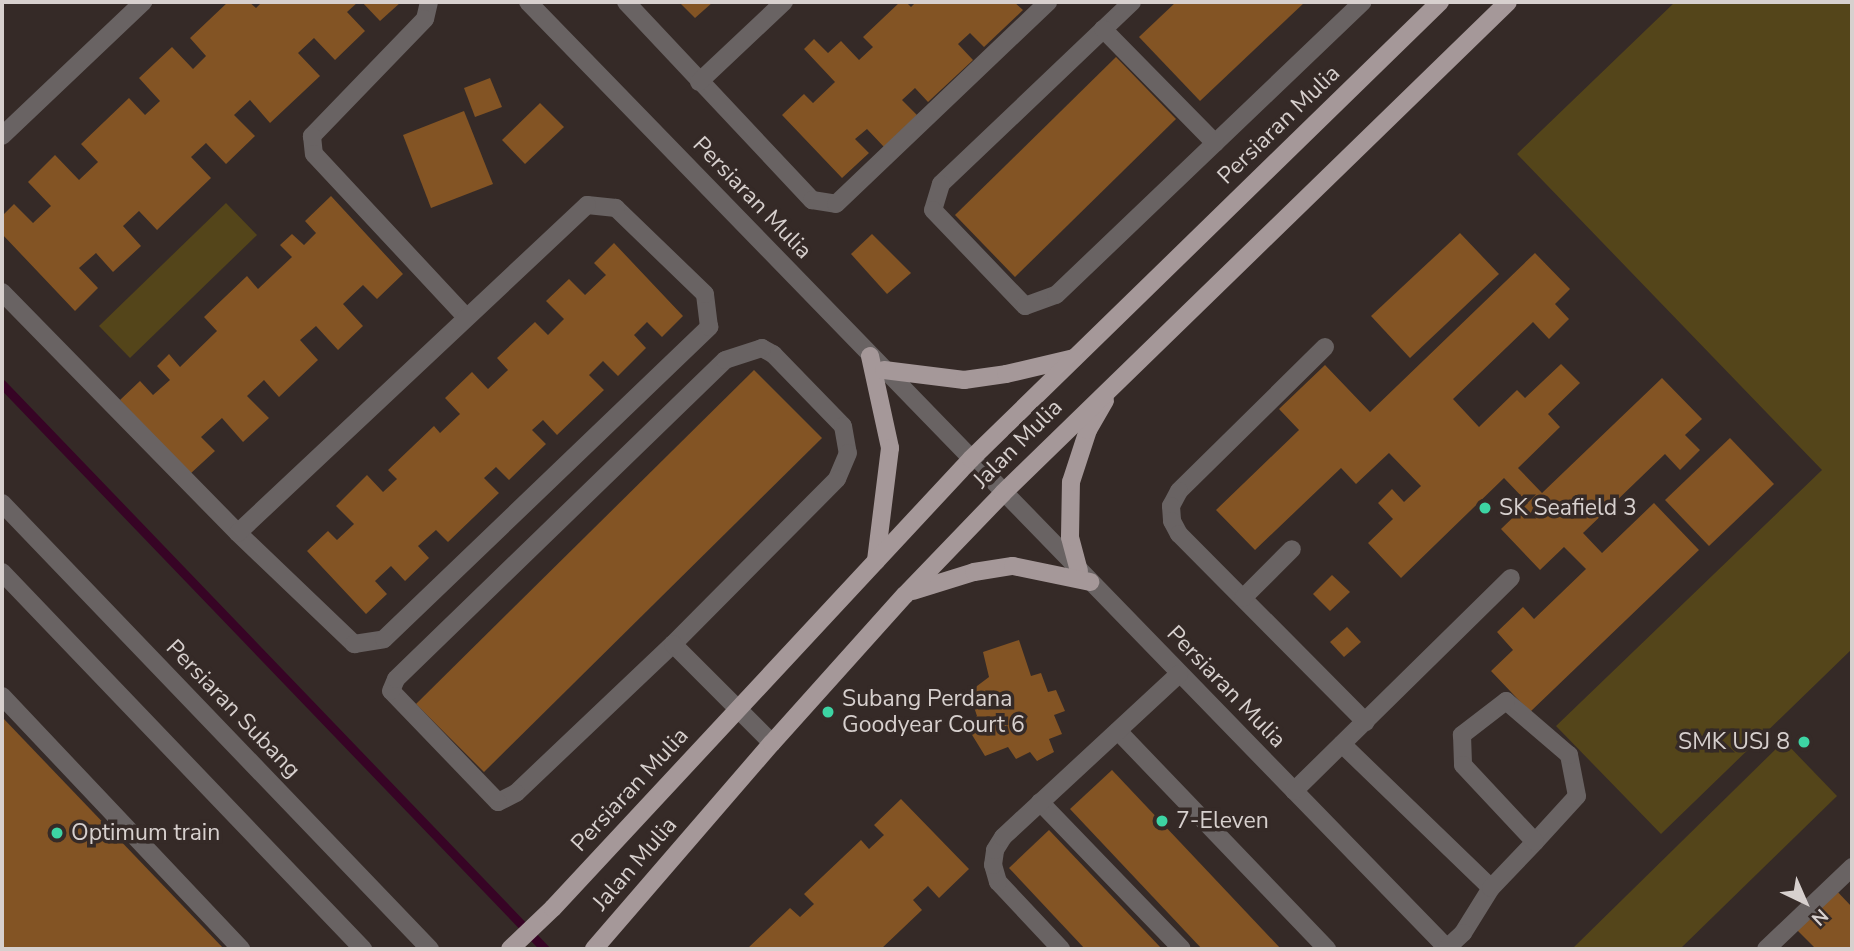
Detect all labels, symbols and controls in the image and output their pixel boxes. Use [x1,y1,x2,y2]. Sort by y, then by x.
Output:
street label: Persiaran Mulia [1212,60,1346,190]
street label: Persiaran Mulia [687,131,817,265]
street label: Jalan Mulia [968,394,1068,494]
place label: SK Seafield 3 [1499,494,1637,522]
marker: SK Seafield 3 [1477,500,1493,516]
street label: Persiaran Mulia [1161,620,1291,754]
street label: Persiaran Subang [160,634,306,784]
place label: Subang Perdana Goodyear Court 6 [842,685,1025,739]
marker: Subang Perdana Goodyear Court 6 [820,704,836,720]
street label: Persiaran Mulia [566,722,694,858]
place label: SMK USJ 8 [1678,728,1790,756]
marker: SMK USJ 8 [1796,734,1812,750]
place label: 7-Eleven [1176,807,1269,835]
street label: Jalan Mulia [587,812,683,916]
marker: 7-Eleven [1154,813,1170,829]
place label: Optimum train [71,819,220,847]
marker: Optimum train [49,825,65,841]
north arrow [1770,867,1840,937]
text: N [1805,903,1834,931]

